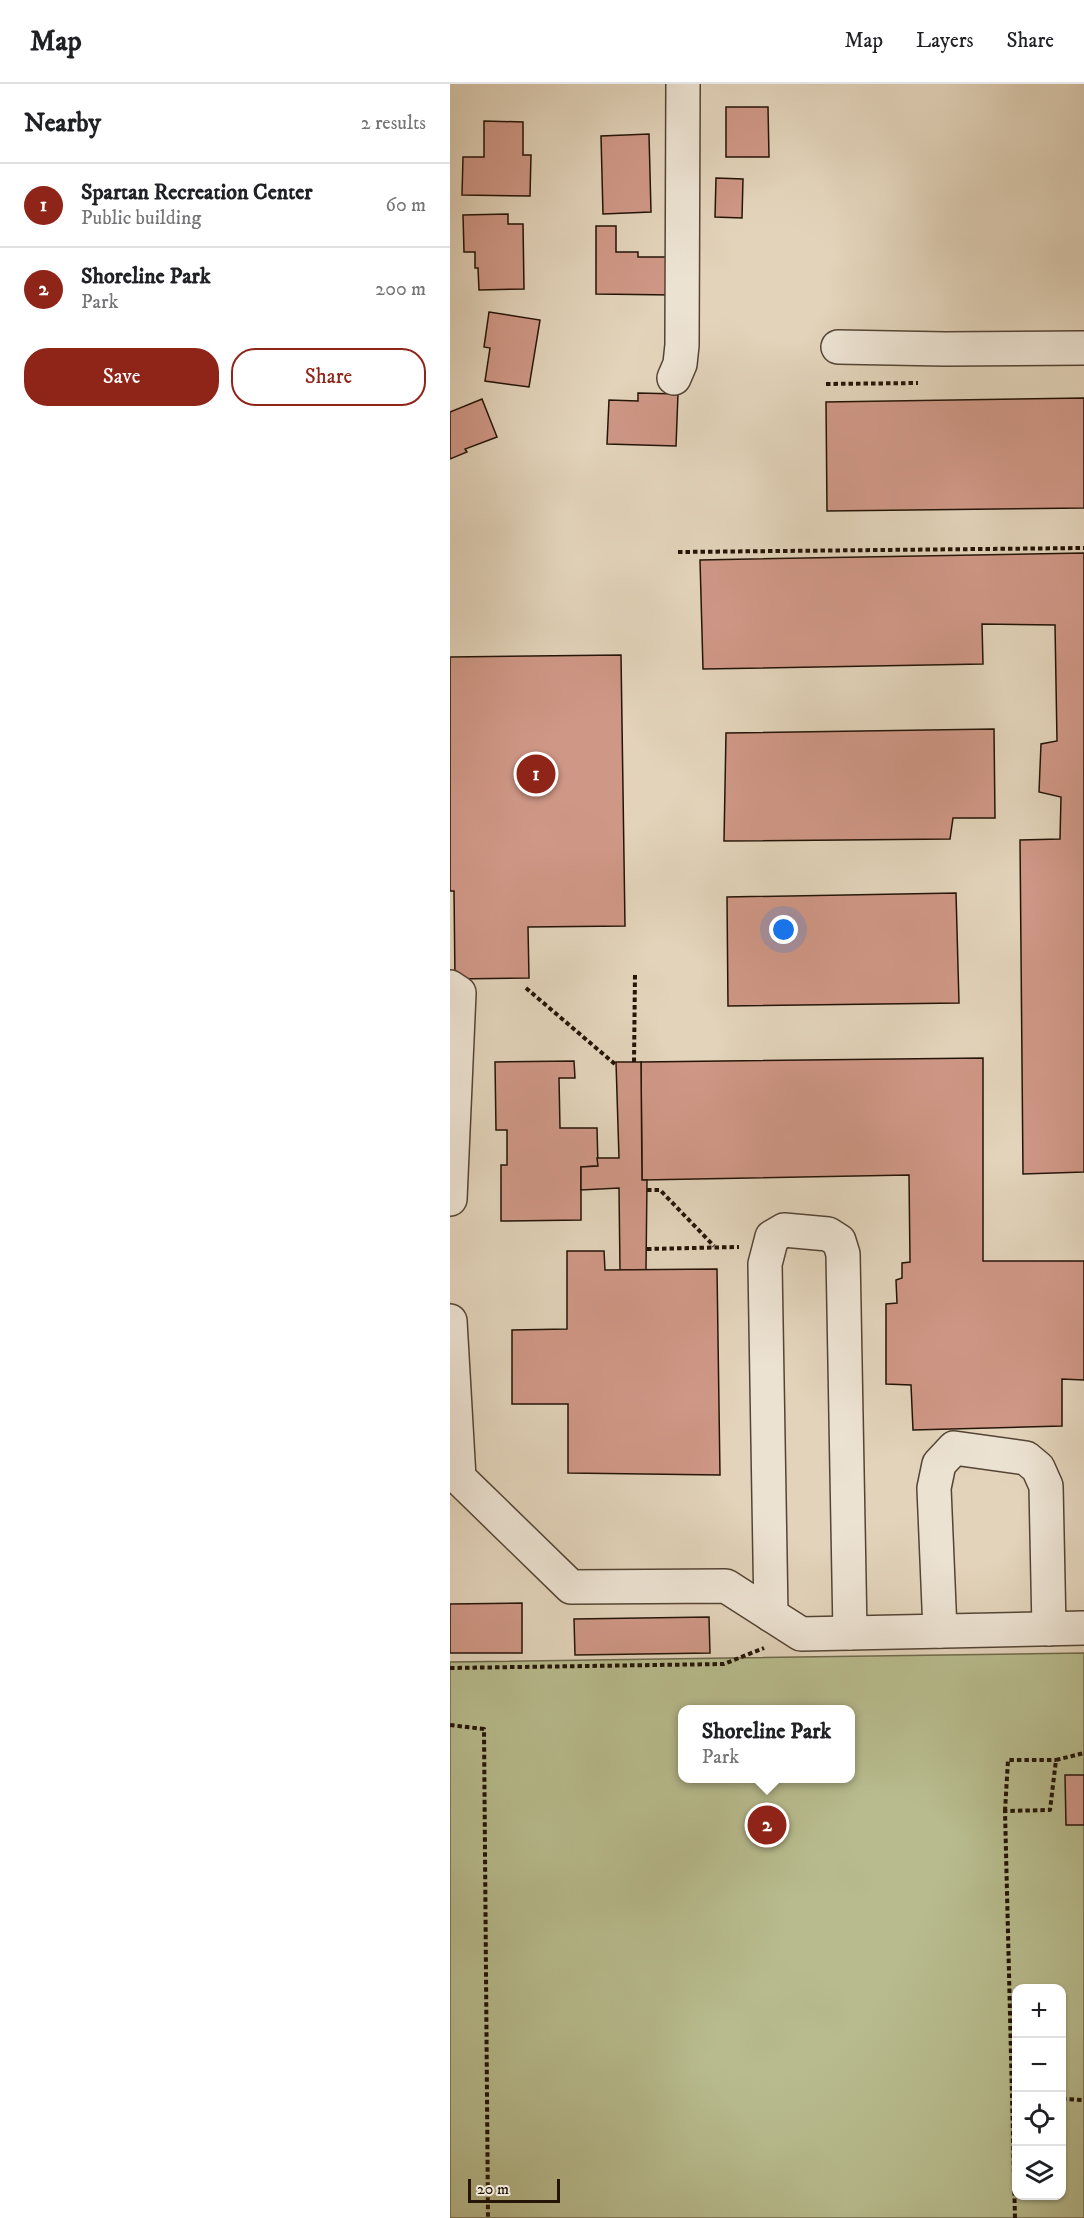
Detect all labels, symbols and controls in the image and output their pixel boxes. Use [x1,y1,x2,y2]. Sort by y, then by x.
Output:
text: Map [30,24,82,59]
text: Map [844,28,883,54]
text: Layers [916,28,974,54]
text: Share [1007,28,1054,54]
text: Nearby [24,107,101,140]
text: 2 results [361,111,426,136]
text: Spartan Recreation Center [81,179,313,206]
text: 1 [40,193,47,218]
text: 60 m [386,193,426,218]
text: Public building [81,206,201,231]
text: Shoreline Park [81,263,211,290]
text: 2 [39,277,48,302]
text: 200 m [375,277,426,302]
text: Park [81,290,118,315]
button: Save [24,348,219,406]
button: Share [231,348,426,406]
pin: 1 [516,752,556,796]
your location [769,915,798,944]
popup [678,1705,855,1783]
text: Shoreline Park [702,1718,831,1745]
text: Park [702,1745,739,1770]
pin: 2 [748,1802,786,1848]
map controls [1012,1984,1066,2200]
button: + [1012,1984,1066,2038]
button: − [1012,2038,1066,2092]
button: locate [1012,2092,1066,2146]
button: layers [1012,2146,1066,2200]
scale bar [468,2176,560,2204]
text: 20 m [477,2179,509,2199]

